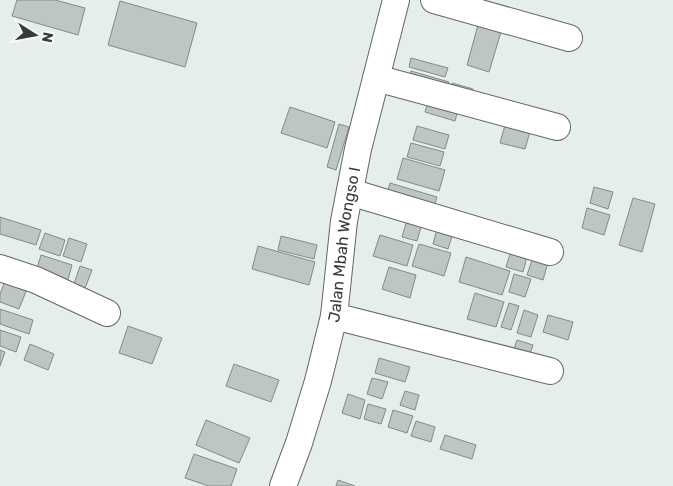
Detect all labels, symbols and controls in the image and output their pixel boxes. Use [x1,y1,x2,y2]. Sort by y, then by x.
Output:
north arrow [10,10,60,60]
text: N [38,31,57,44]
street label: Jalan Mbah Wongso I [324,165,364,324]

